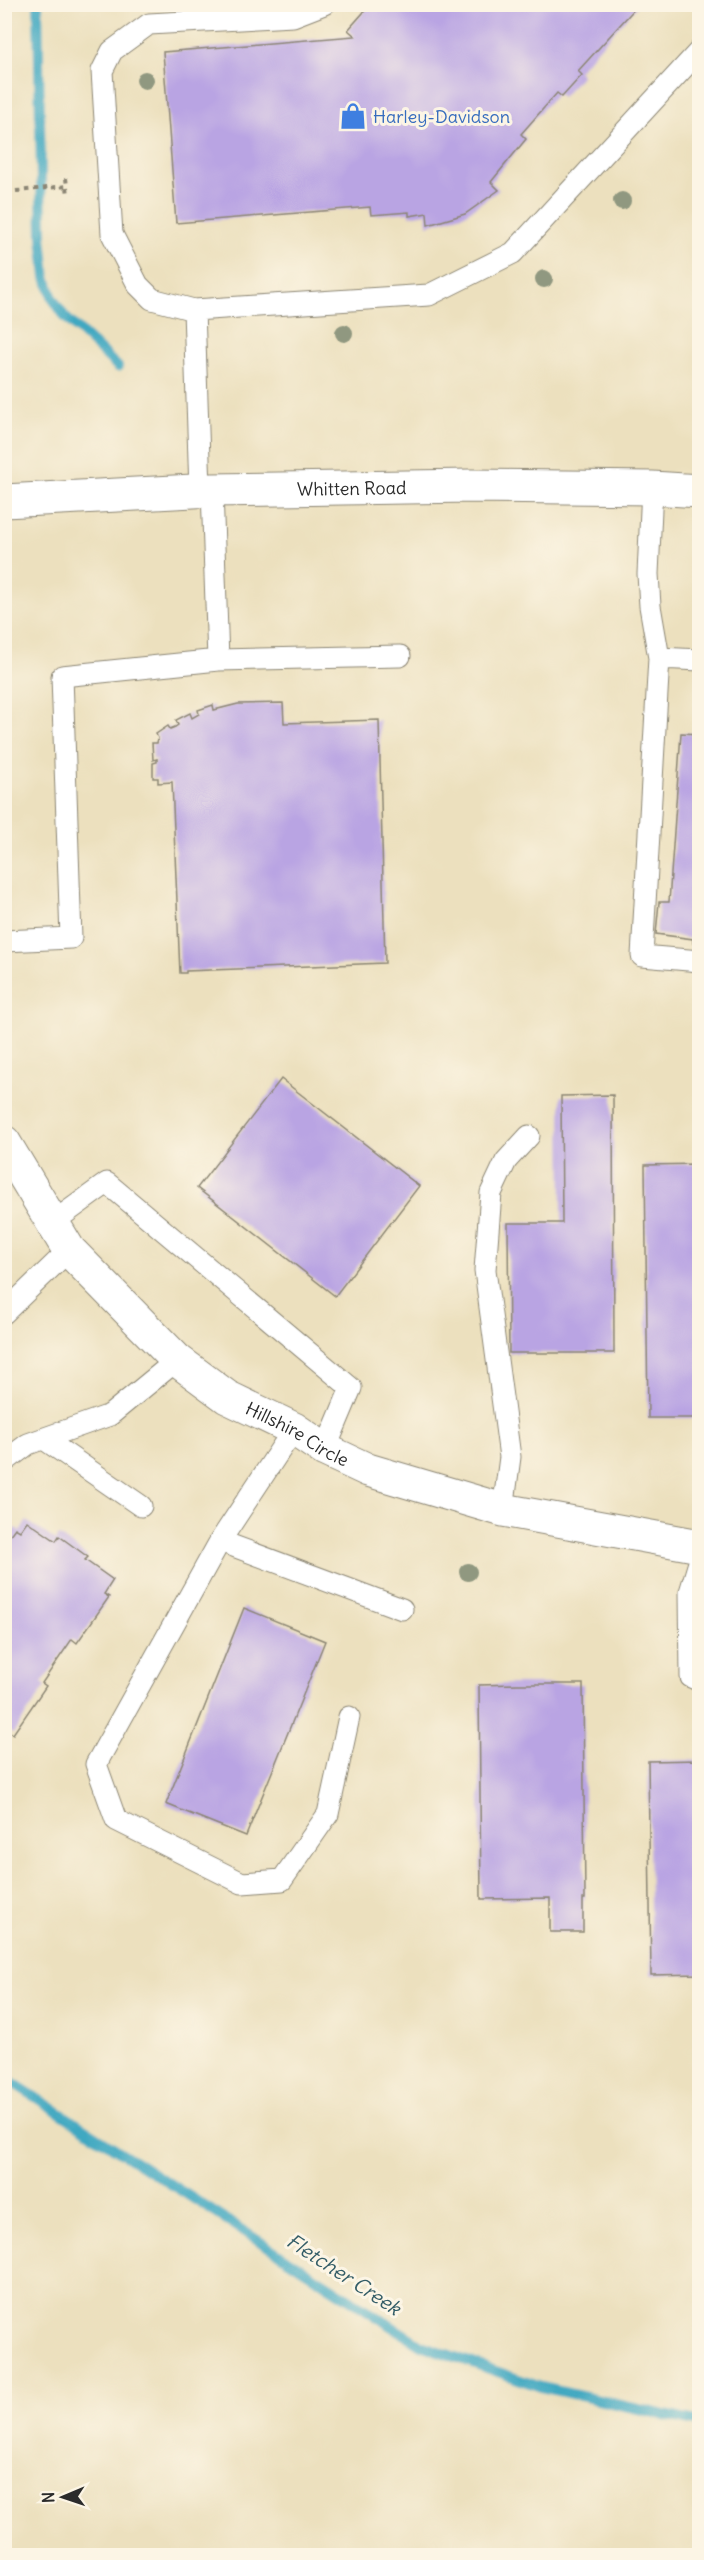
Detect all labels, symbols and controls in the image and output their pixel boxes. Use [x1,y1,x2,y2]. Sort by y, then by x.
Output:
shop icon: Harley-Davidson [338,101,368,131]
place label: Harley-Davidson [373,105,510,128]
street label: Whitten Road [297,475,407,500]
street label: Hillshire Circle [242,1396,353,1471]
water label: Fletcher Creek [282,2228,407,2321]
north arrow [33,2467,93,2527]
text: N [38,2492,58,2503]

